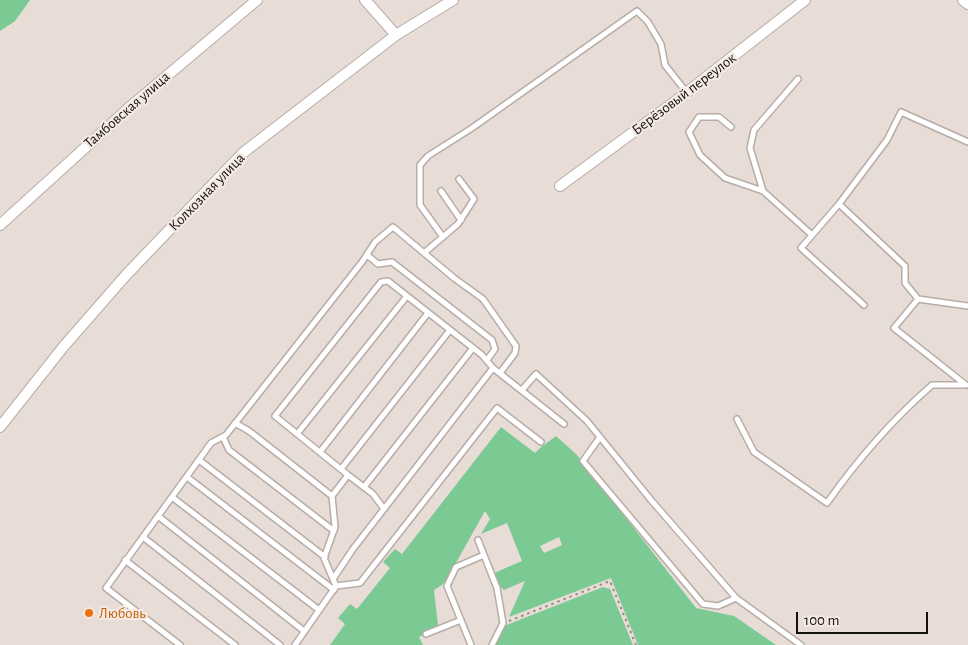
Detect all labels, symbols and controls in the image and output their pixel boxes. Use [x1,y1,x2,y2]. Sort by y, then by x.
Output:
street label: Берёзовый переулок [628,49,740,139]
street label: Тамбовская улица [80,68,174,152]
street label: Колхозная улица [165,149,249,235]
scale bar [798,602,930,634]
place label: Любовь [99,604,146,622]
marker: Любовь [83,607,95,619]
text: 100 m [804,613,839,628]

